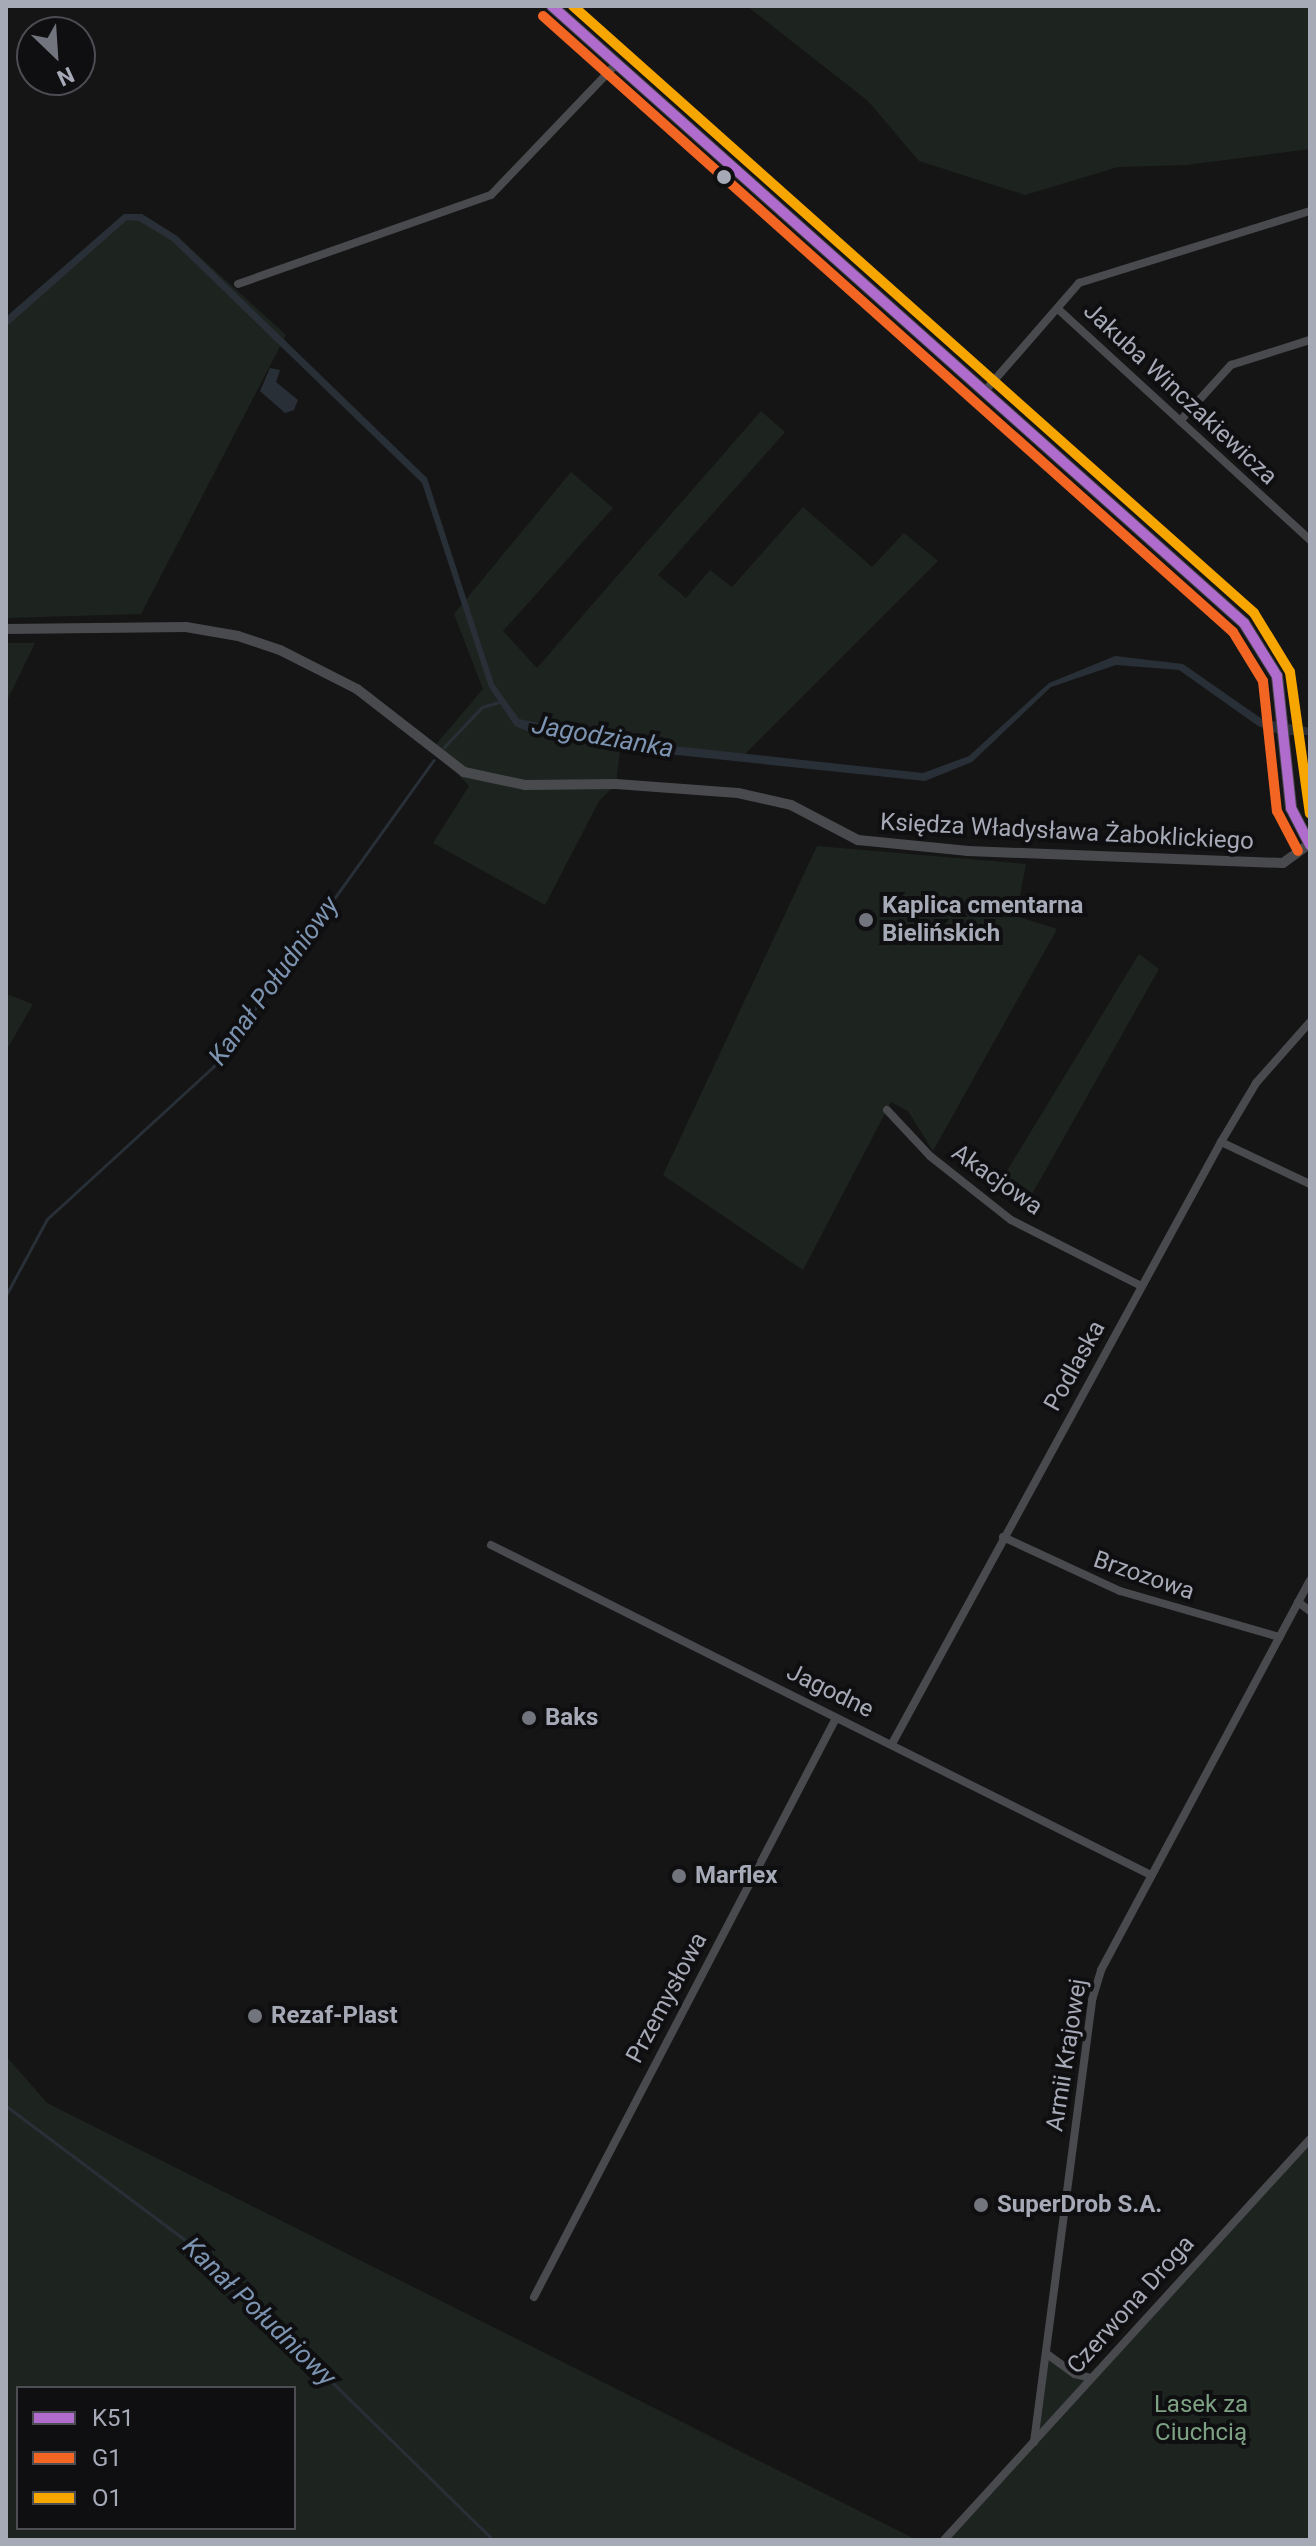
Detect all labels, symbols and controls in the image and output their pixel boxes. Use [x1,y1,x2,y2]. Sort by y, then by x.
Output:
north arrow [16,16,96,96]
text: N [53,62,78,91]
unlabelled marker [716,169,732,185]
street label: Jakuba Winczakiewicza [1077,297,1283,491]
water label: Jagodzianka [530,709,676,765]
street label: Księdza Władysława Żaboklickiego [879,808,1255,856]
water label: Kanał Południowy [202,891,346,1071]
place label: Kaplica cmentarna Bielińskich [882,892,1083,948]
marker: Kaplica cmentarna Bielińskich [857,911,875,929]
street label: Akacjowa [946,1138,1048,1222]
street label: Podlaska [1038,1316,1112,1416]
street label: Brzozowa [1090,1545,1198,1607]
street label: Jagodne [782,1658,878,1724]
place label: Baks [545,1704,598,1732]
marker: Baks [520,1709,538,1727]
place label: Marflex [695,1862,778,1890]
marker: Marflex [670,1867,688,1885]
street label: Przemysłowa [621,1928,713,2068]
street label: Armii Krajowej [1041,1977,1093,2133]
place label: Rezaf-Plast [271,2002,398,2030]
marker: Rezaf-Plast [246,2007,264,2025]
place label: SuperDrob S.A. [997,2191,1162,2219]
marker: SuperDrob S.A. [972,2196,990,2214]
street label: Czerwona Droga [1061,2230,1201,2380]
water label: Kanał Południowy [176,2231,342,2393]
legend [16,2386,296,2530]
park label: Lasek za Ciuchcią [1154,2391,1248,2447]
text: K51 [92,2404,134,2432]
text: G1 [92,2444,122,2472]
text: O1 [92,2484,122,2512]

